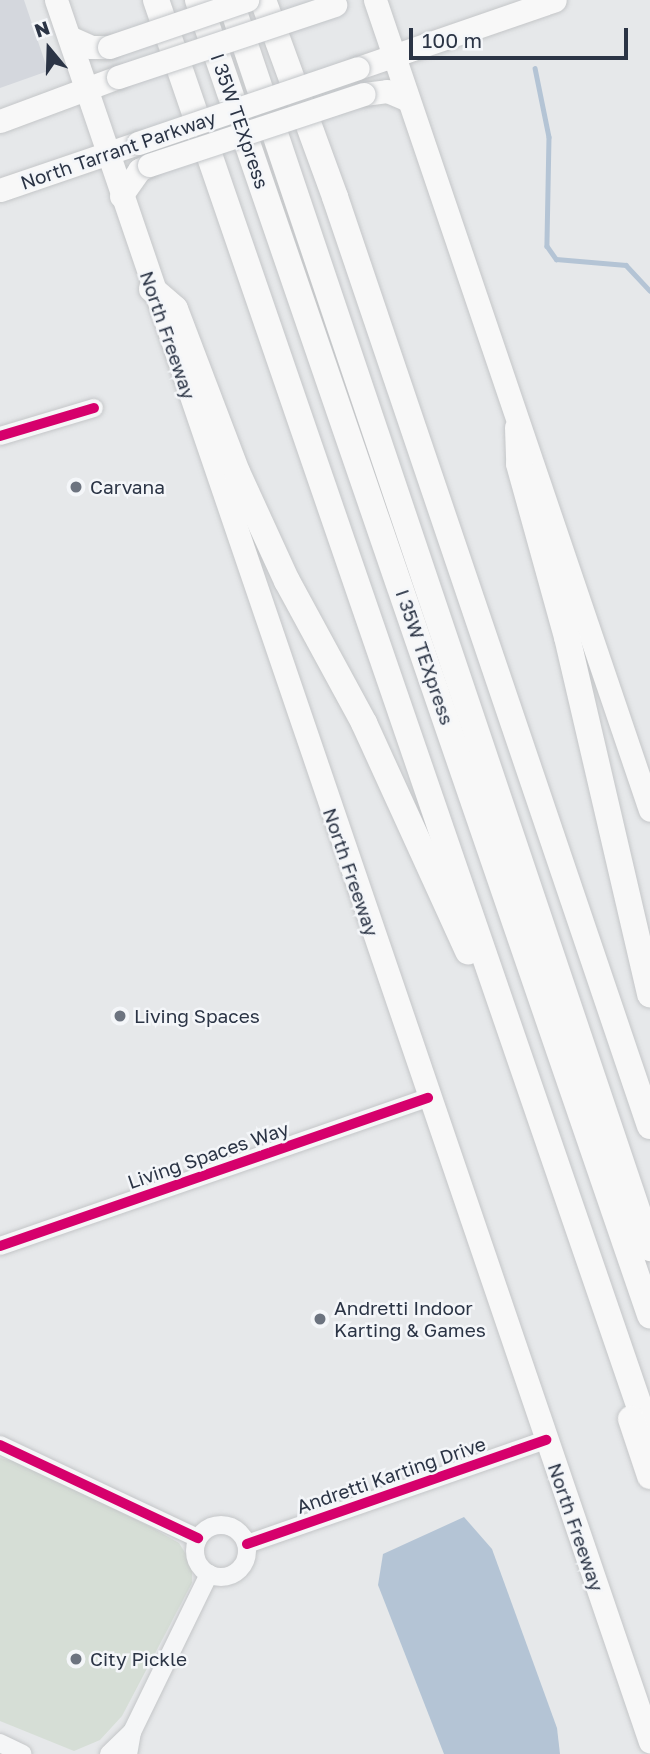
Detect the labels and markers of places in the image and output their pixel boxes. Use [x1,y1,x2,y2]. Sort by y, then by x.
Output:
place label: Carvana [90,476,165,498]
marker: Carvana [68,479,84,495]
place label: Living Spaces [134,1005,260,1027]
marker: Living Spaces [112,1008,128,1024]
place label: Andretti Indoor Karting & Games [334,1297,486,1341]
marker: Andretti Indoor Karting & Games [312,1311,328,1327]
place label: City Pickle [90,1648,187,1670]
marker: City Pickle [68,1651,84,1667]

